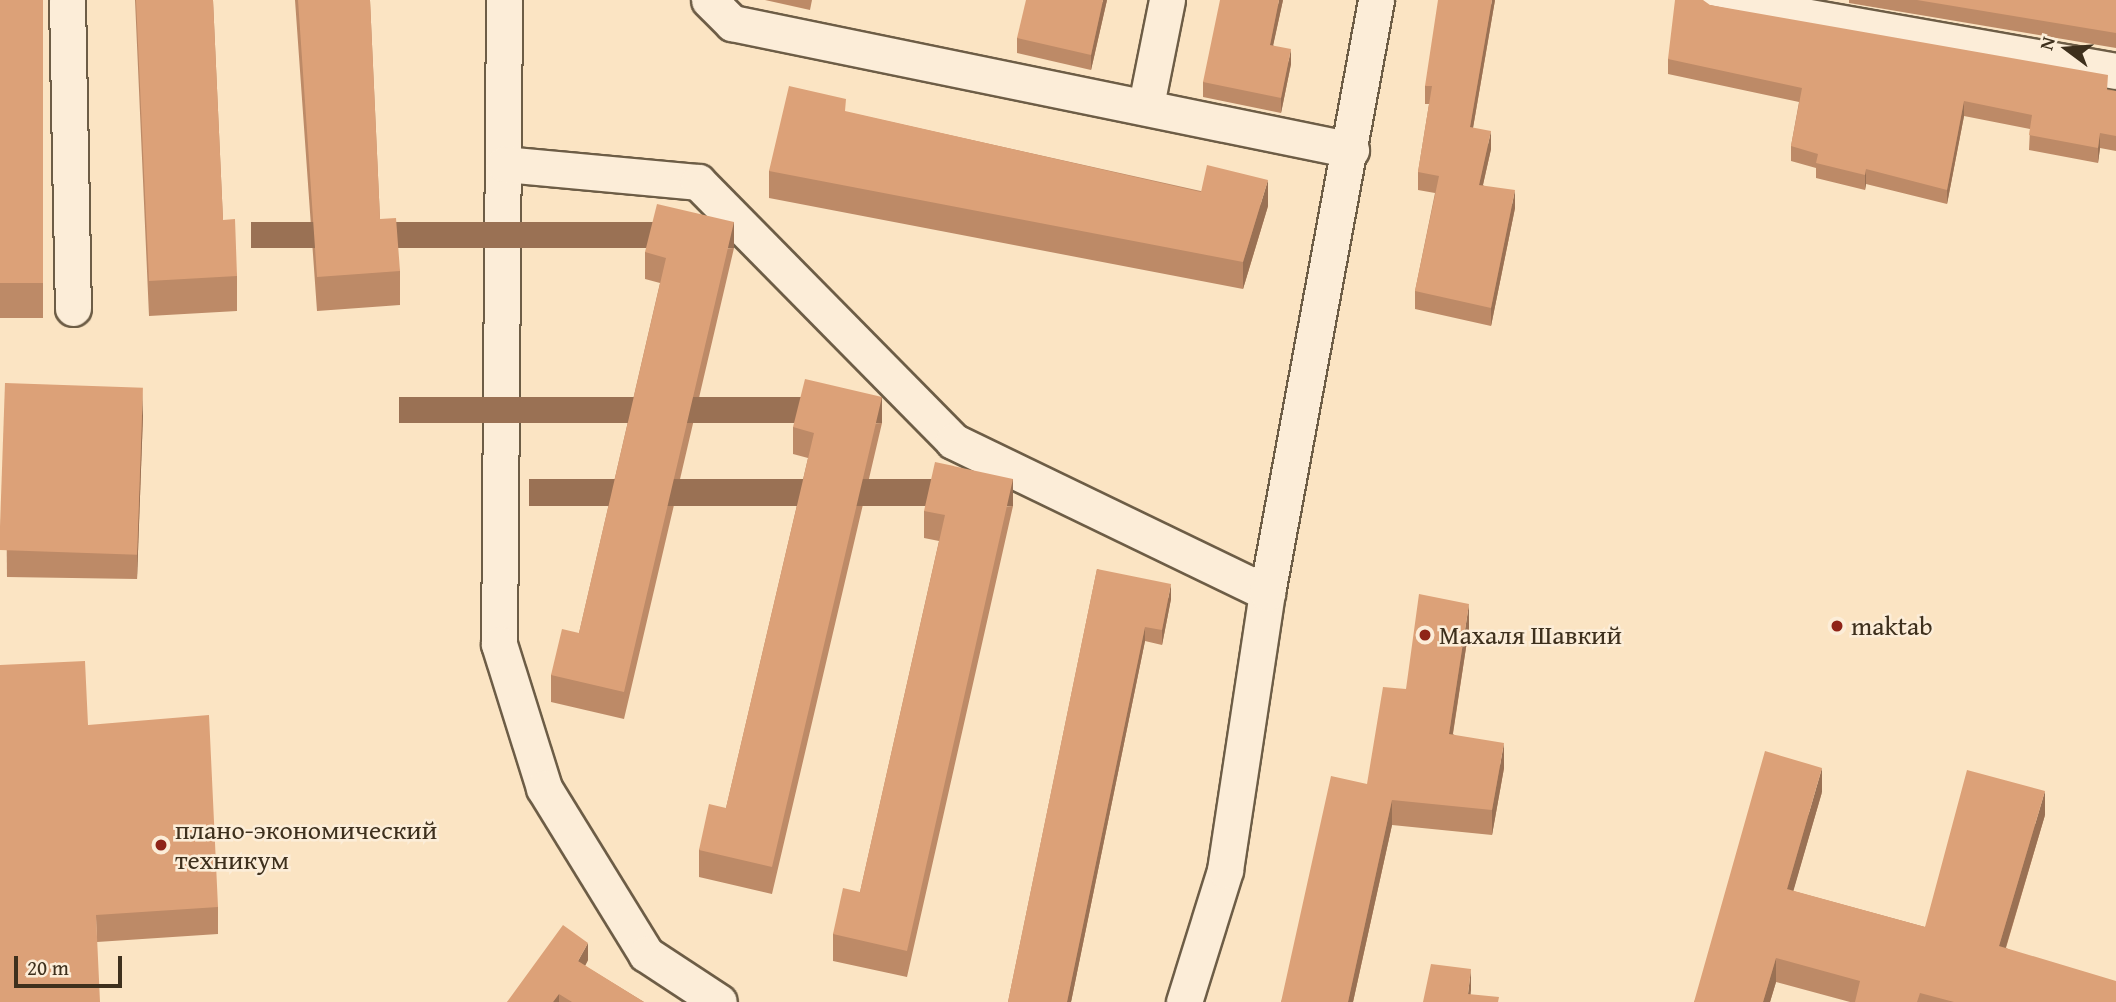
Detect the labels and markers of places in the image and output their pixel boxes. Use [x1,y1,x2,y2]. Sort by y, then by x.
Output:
place label: maktab [1851,610,1933,642]
marker: maktab [1829,618,1845,634]
place label: Махаля Шавкий [1439,619,1622,651]
marker: Махаля Шавкий [1417,627,1433,643]
place label: плано-экономический техникум [175,814,437,876]
marker: плано-экономический техникум [153,837,169,853]

